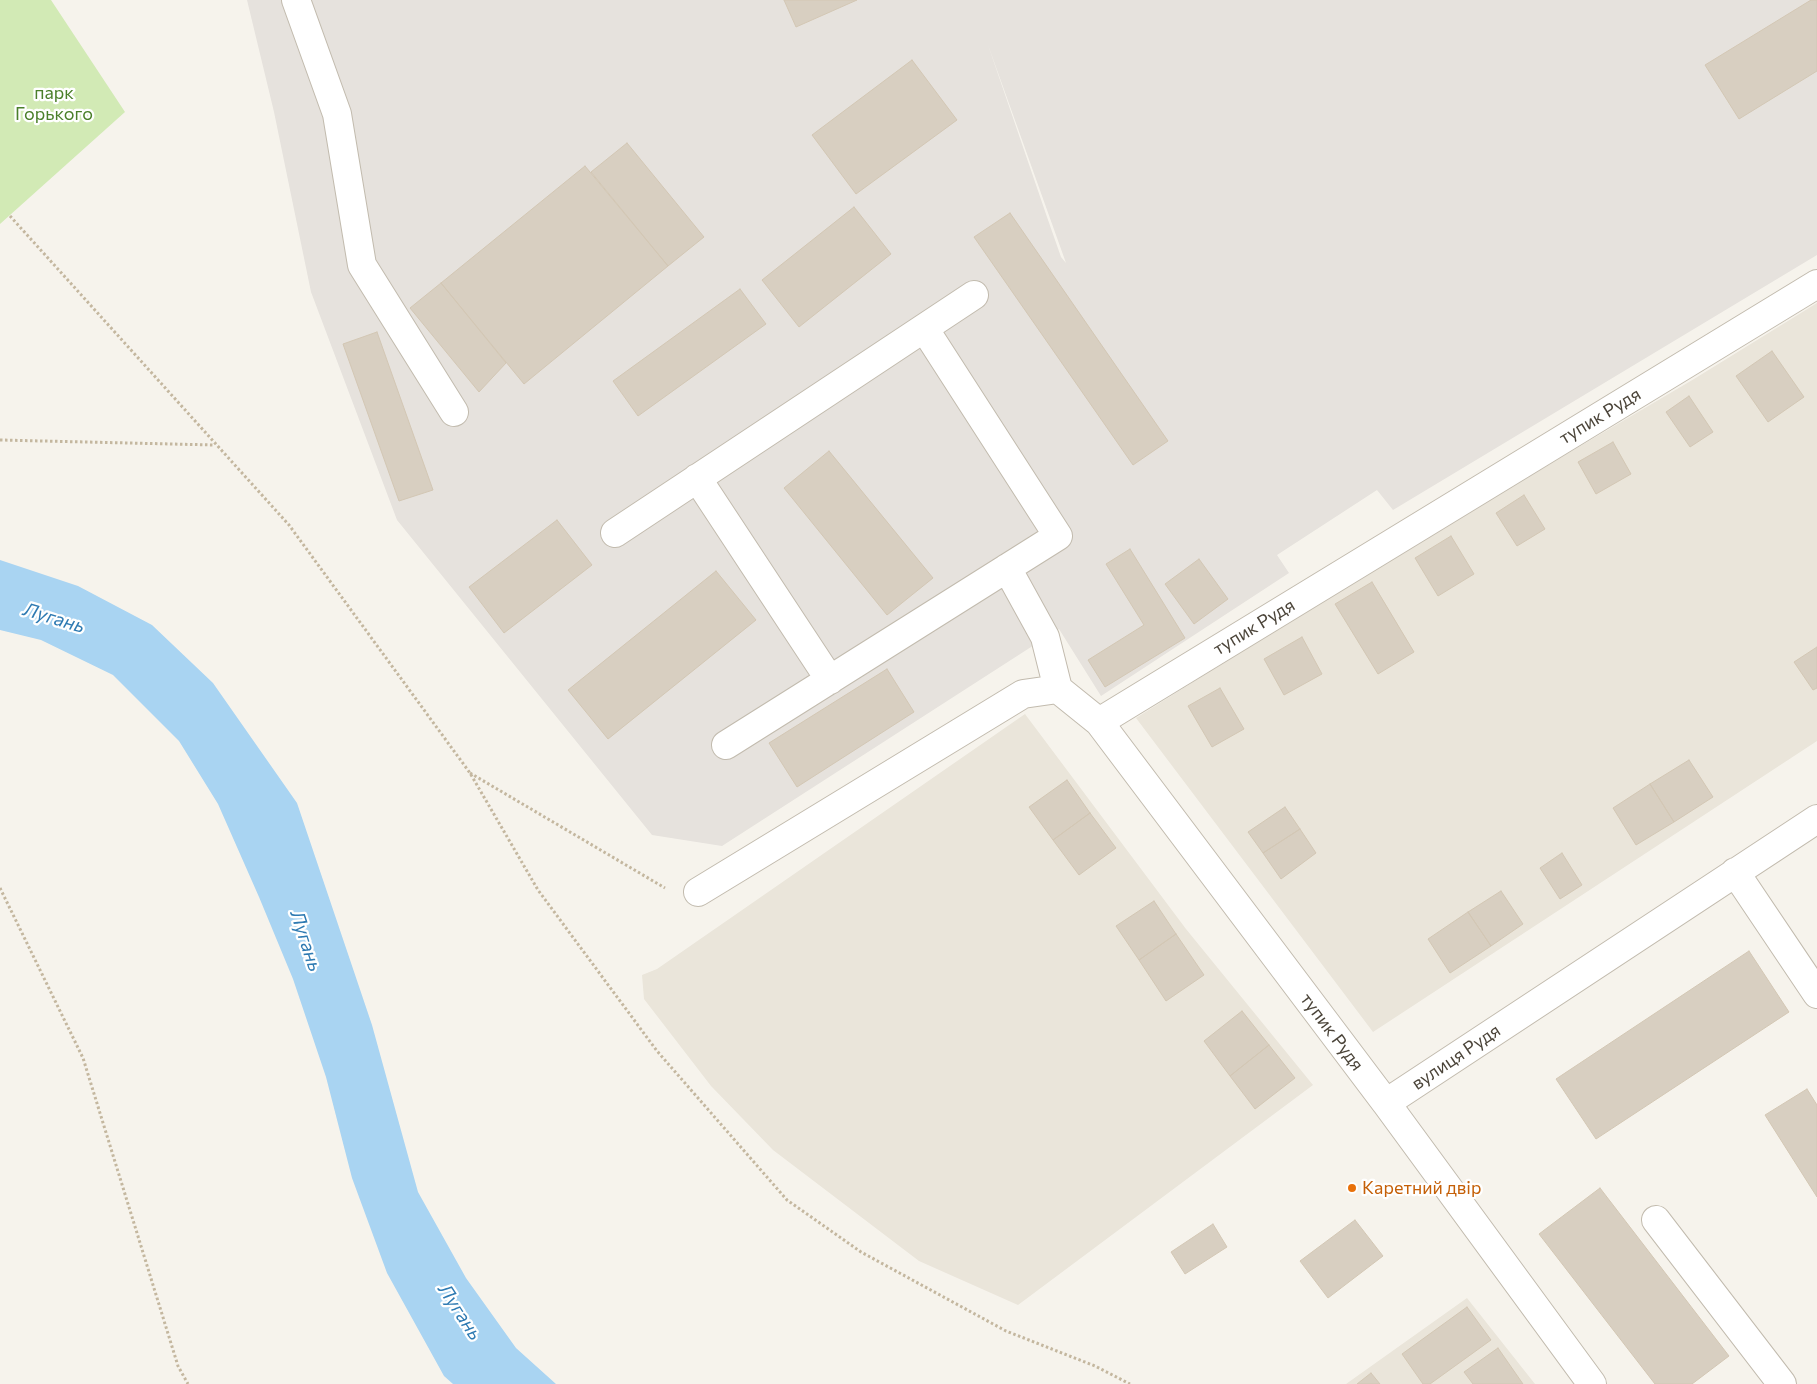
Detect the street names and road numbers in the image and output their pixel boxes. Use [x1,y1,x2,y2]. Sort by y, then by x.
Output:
street label: тупик Рудя [1555,383,1645,449]
street label: тупик Рудя [1209,594,1299,660]
street label: тупик Рудя [1296,989,1368,1075]
street label: вулиця Рудя [1408,1019,1504,1095]

